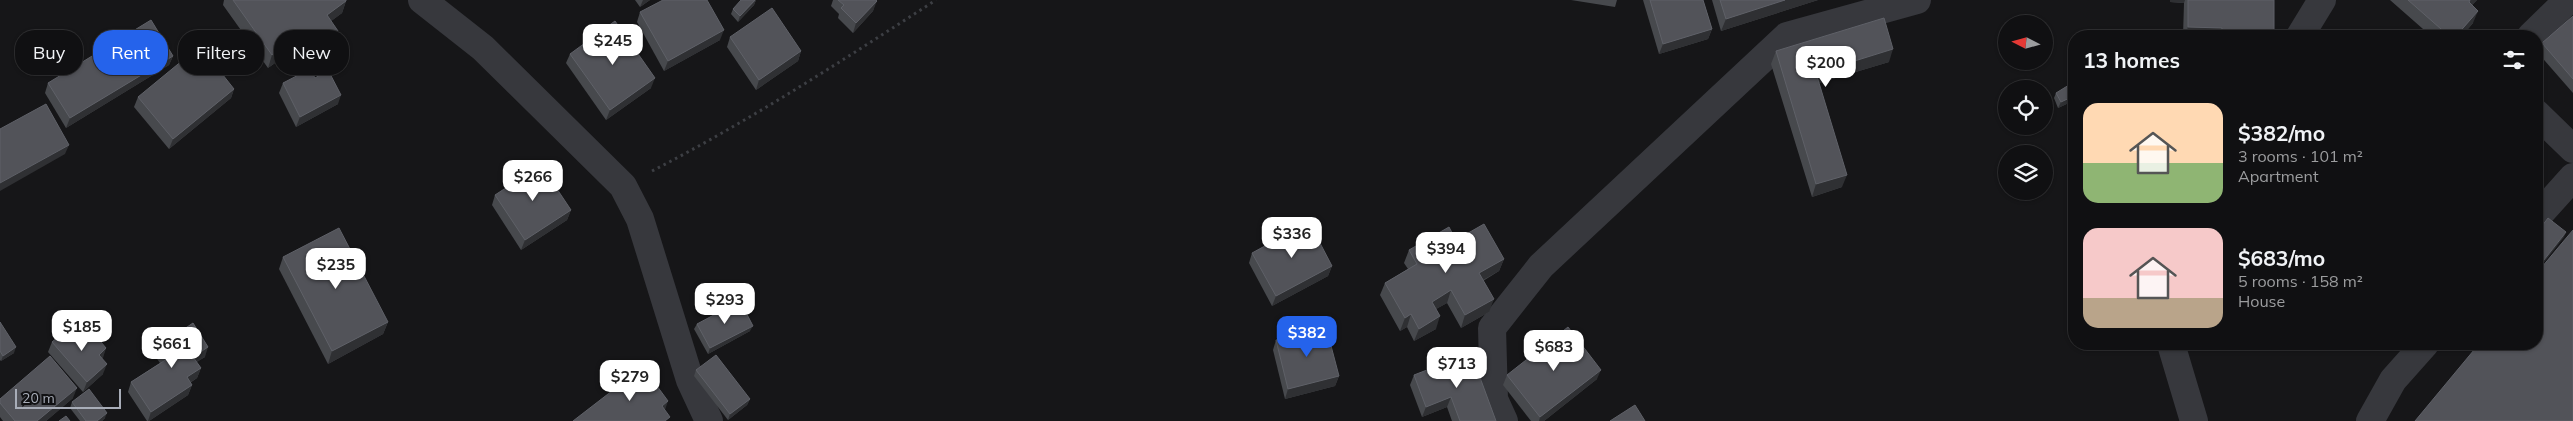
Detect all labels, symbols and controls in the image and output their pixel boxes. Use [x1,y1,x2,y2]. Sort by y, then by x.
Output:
north arrow [1998,15,2052,70]
map controls [1998,15,2053,200]
pin: $245 [583,23,643,66]
chip: Buy [15,30,83,75]
chip: Rent [93,30,168,75]
chip: Filters [178,30,264,75]
chip: New [274,30,349,75]
text: $245 [594,30,632,50]
pin: $200 [1796,46,1856,88]
icon: filters [2500,46,2528,74]
text: 13 homes [2083,47,2180,73]
text: $200 [1807,52,1845,72]
button: locate [1998,80,2053,135]
text: $382/mo [2238,120,2325,146]
icon: home [2123,123,2183,183]
button: layers [1998,145,2053,200]
text: 3 rooms · 101 m² [2238,146,2363,166]
pin: $266 [503,160,563,202]
text: $266 [514,166,552,186]
text: Apartment [2238,166,2319,186]
pin: $336 [1262,216,1322,259]
text: $336 [1273,223,1311,243]
pin: $394 [1416,232,1476,274]
text: $394 [1427,238,1465,258]
text: $683/mo [2238,245,2325,271]
pin: $235 [306,248,366,290]
icon: home [2123,248,2183,308]
text: $235 [317,254,355,274]
text: 5 rooms · 158 m² [2238,271,2363,291]
pin: $293 [695,282,755,325]
text: $293 [706,289,744,309]
text: House [2238,291,2285,311]
pin: $185 [52,310,112,352]
text: $185 [63,316,101,336]
pin: $382 [1277,316,1337,358]
text: $382 [1288,322,1326,342]
pin: $661 [142,326,202,369]
pin: $683 [1524,330,1584,372]
text: $661 [153,333,191,353]
text: $683 [1535,336,1573,356]
pin: $713 [1427,346,1487,389]
text: $713 [1438,353,1476,373]
pin: $279 [600,360,660,402]
text: $279 [611,366,649,386]
scale bar [15,386,121,409]
text: 20 m [22,389,55,407]

